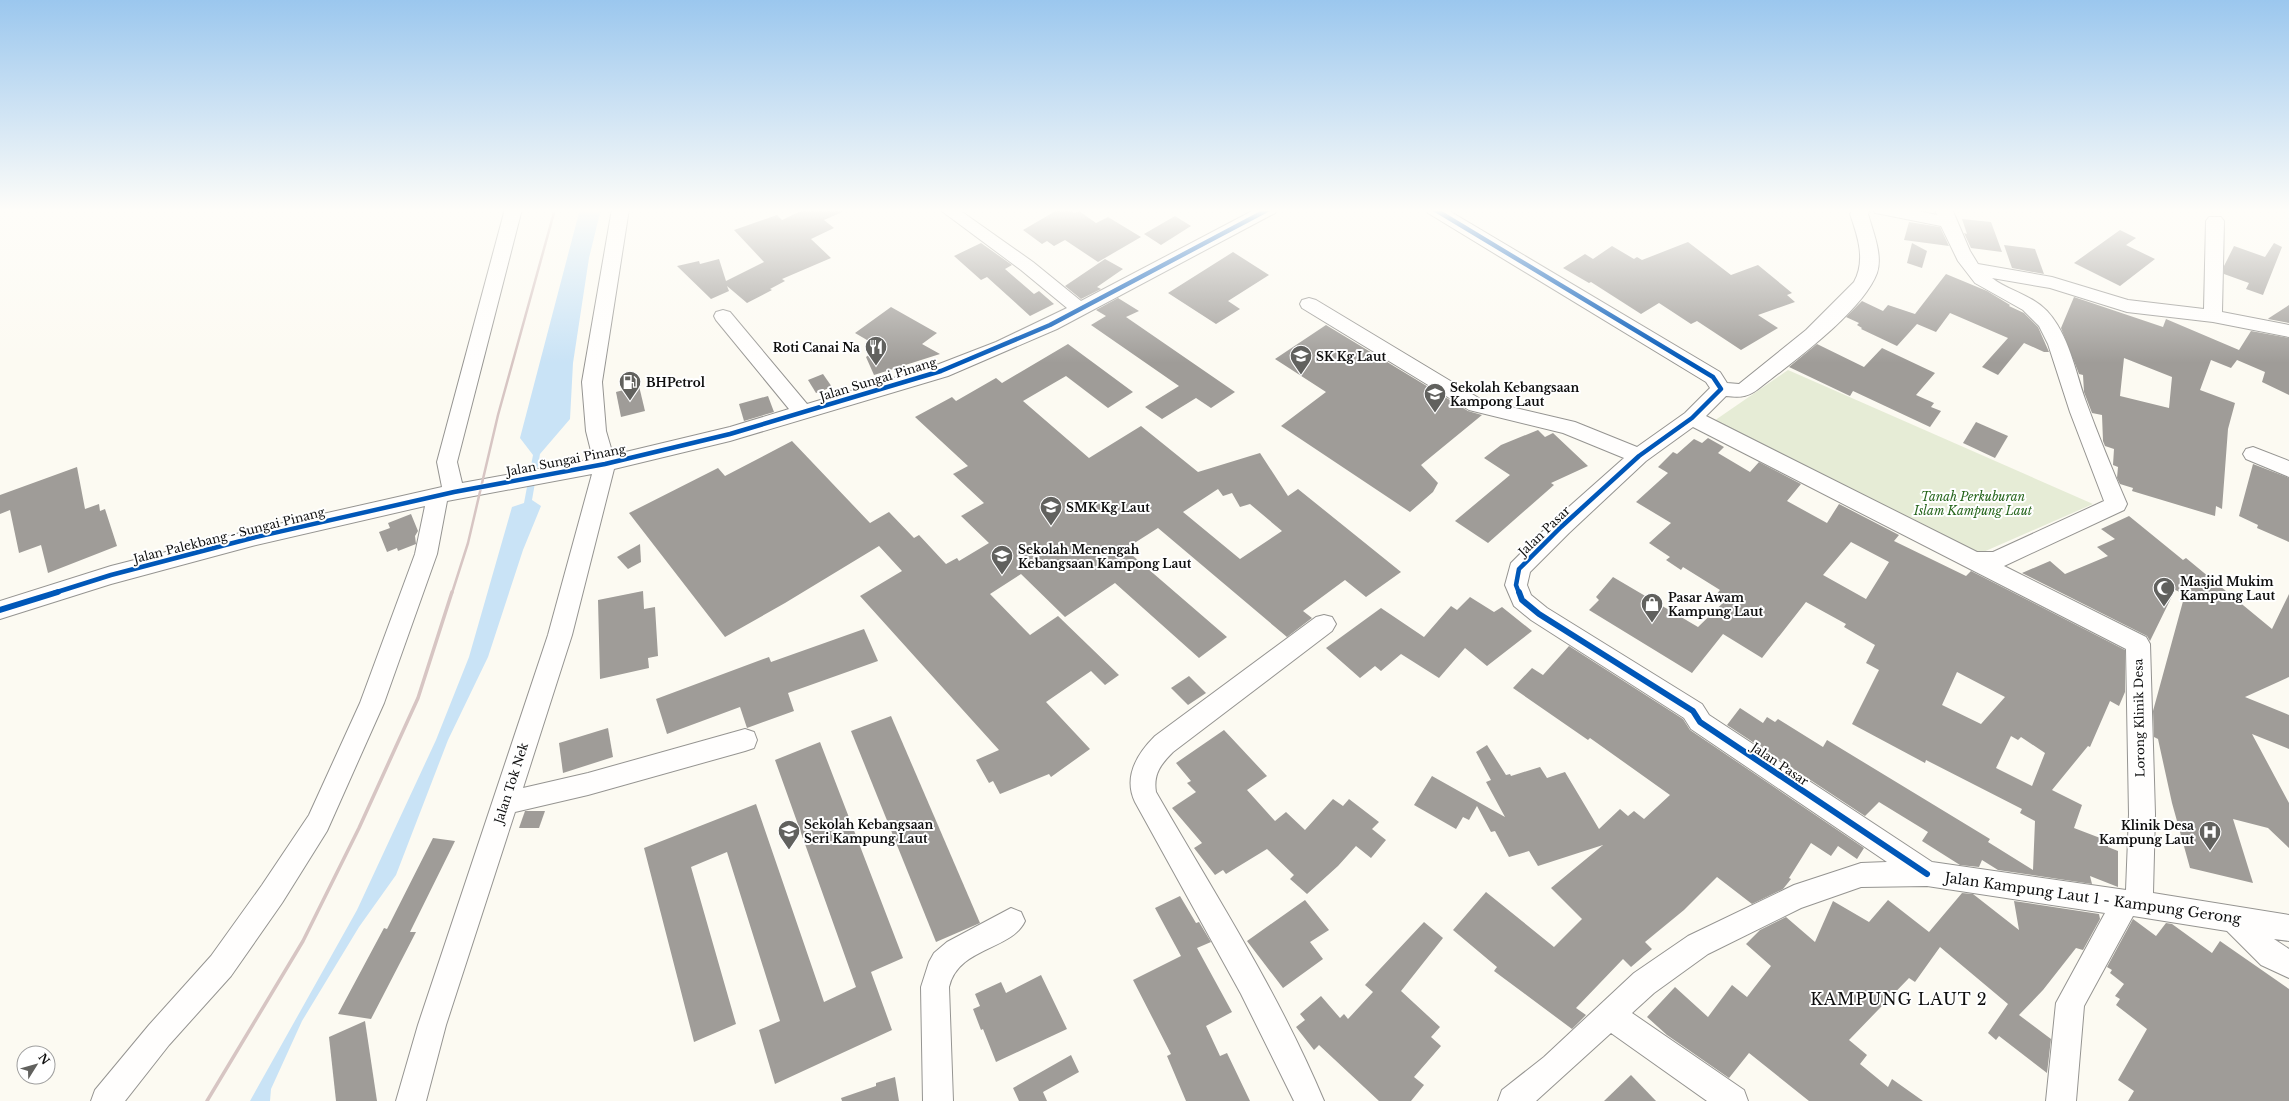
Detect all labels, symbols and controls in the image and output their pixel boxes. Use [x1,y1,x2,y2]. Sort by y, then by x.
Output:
restaurant icon: Roti Canai Na [863,334,889,367]
place label: Roti Canai Na [773,340,860,355]
school or university icon: SK Kg Laut [1288,343,1314,376]
place label: SK Kg Laut [1316,349,1386,364]
street label: Jalan Sungai Pinang [816,354,939,405]
fuel station icon: BHPetrol [617,369,643,402]
place label: BHPetrol [646,375,706,390]
place label: Sekolah Kebangsaan Kampong Laut [1450,380,1579,409]
school or university icon: Sekolah Kebangsaan Kampong Laut [1422,381,1448,414]
street label: Jalan Sungai Pinang [503,441,628,479]
park label: Tanah Perkuburan Islam Kampung Laut [1913,489,2033,518]
school or university icon: SMK Kg Laut [1038,494,1064,527]
place label: SMK Kg Laut [1066,500,1150,515]
street label: Jalan Pasar [1514,503,1573,561]
street label: Jalan Palekbang - Sungai Pinang [130,504,327,567]
place label: Sekolah Menengah Kebangsaan Kampong Laut [1018,542,1192,571]
school or university icon: Sekolah Menengah Kebangsaan Kampong Laut [989,543,1015,576]
place label: Masjid Mukim Kampung Laut [2180,574,2275,603]
mosque icon: Masjid Mukim Kampung Laut [2151,575,2177,608]
place label: Pasar Awam Kampung Laut [1668,590,1763,619]
shop icon: Pasar Awam Kampung Laut [1639,591,1665,624]
street label: Lorong Klinik Desa [2130,658,2148,777]
street label: Jalan Pasar [1747,738,1812,789]
street label: Jalan Tok Nek [490,740,531,827]
place label: Sekolah Kebangsaan Seri Kampung Laut [804,817,933,846]
school or university icon: Sekolah Kebangsaan Seri Kampung Laut [776,818,802,851]
place label: Klinik Desa Kampung Laut [2099,818,2194,847]
hospital icon: Klinik Desa Kampung Laut [2197,819,2223,852]
street label: Jalan Kampung Laut 1 - Kampung Gerong [1942,868,2243,928]
district label: KAMPUNG LAUT 2 [1810,989,1988,1009]
north arrow [16,1045,56,1085]
text: N [35,1051,53,1068]

